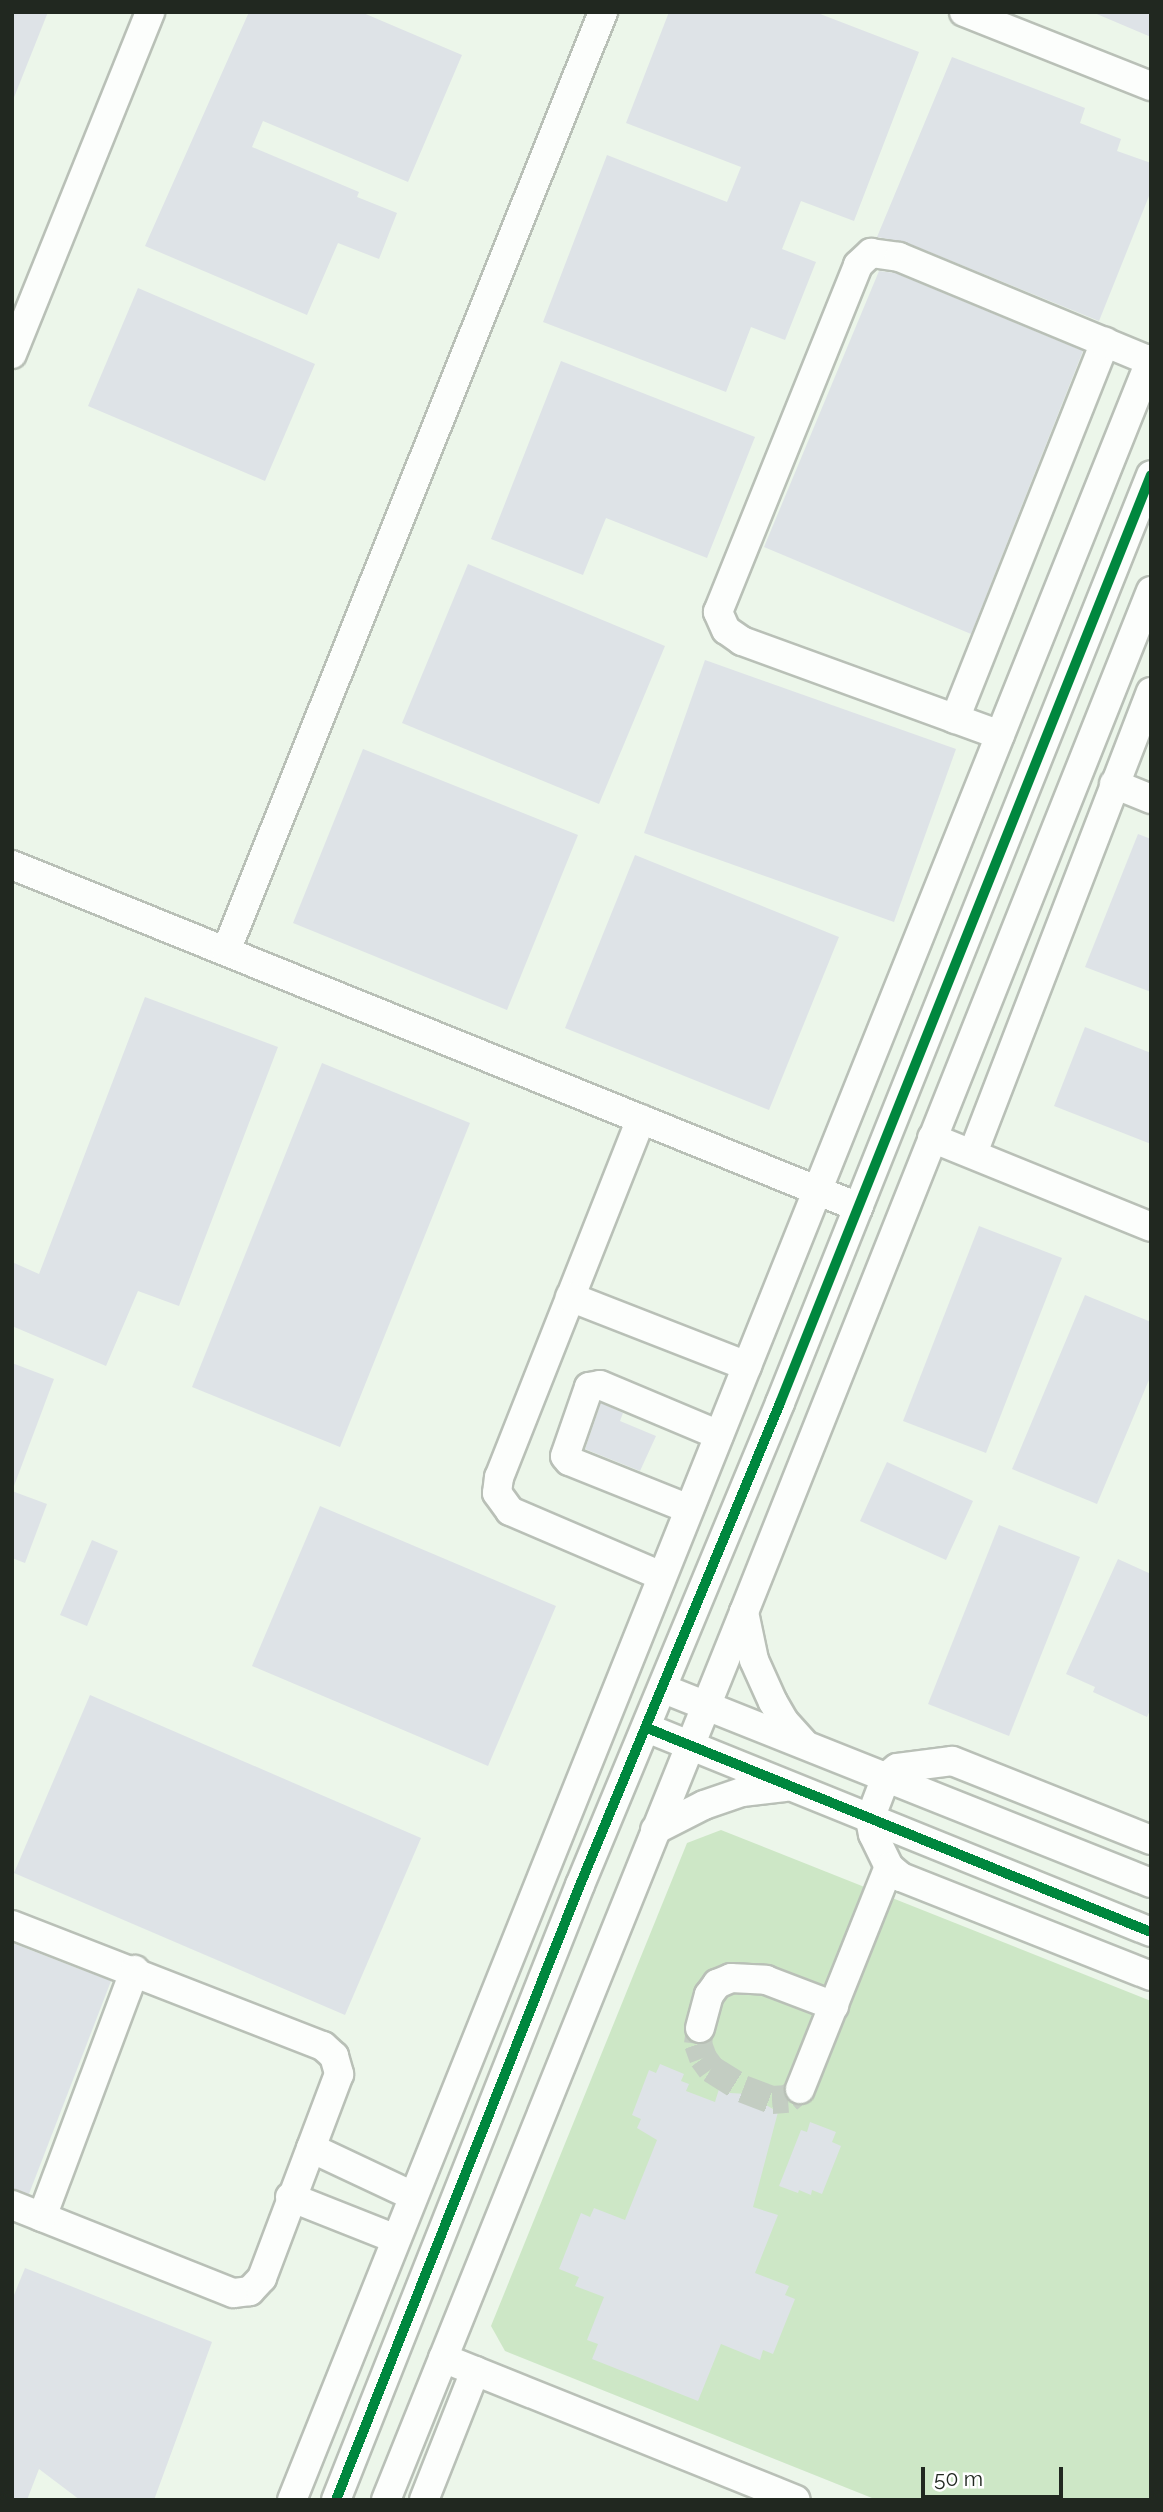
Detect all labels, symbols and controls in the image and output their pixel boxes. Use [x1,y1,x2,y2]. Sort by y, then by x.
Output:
scale bar [925,2452,1067,2496]
text: 50 m [934,2466,983,2491]

